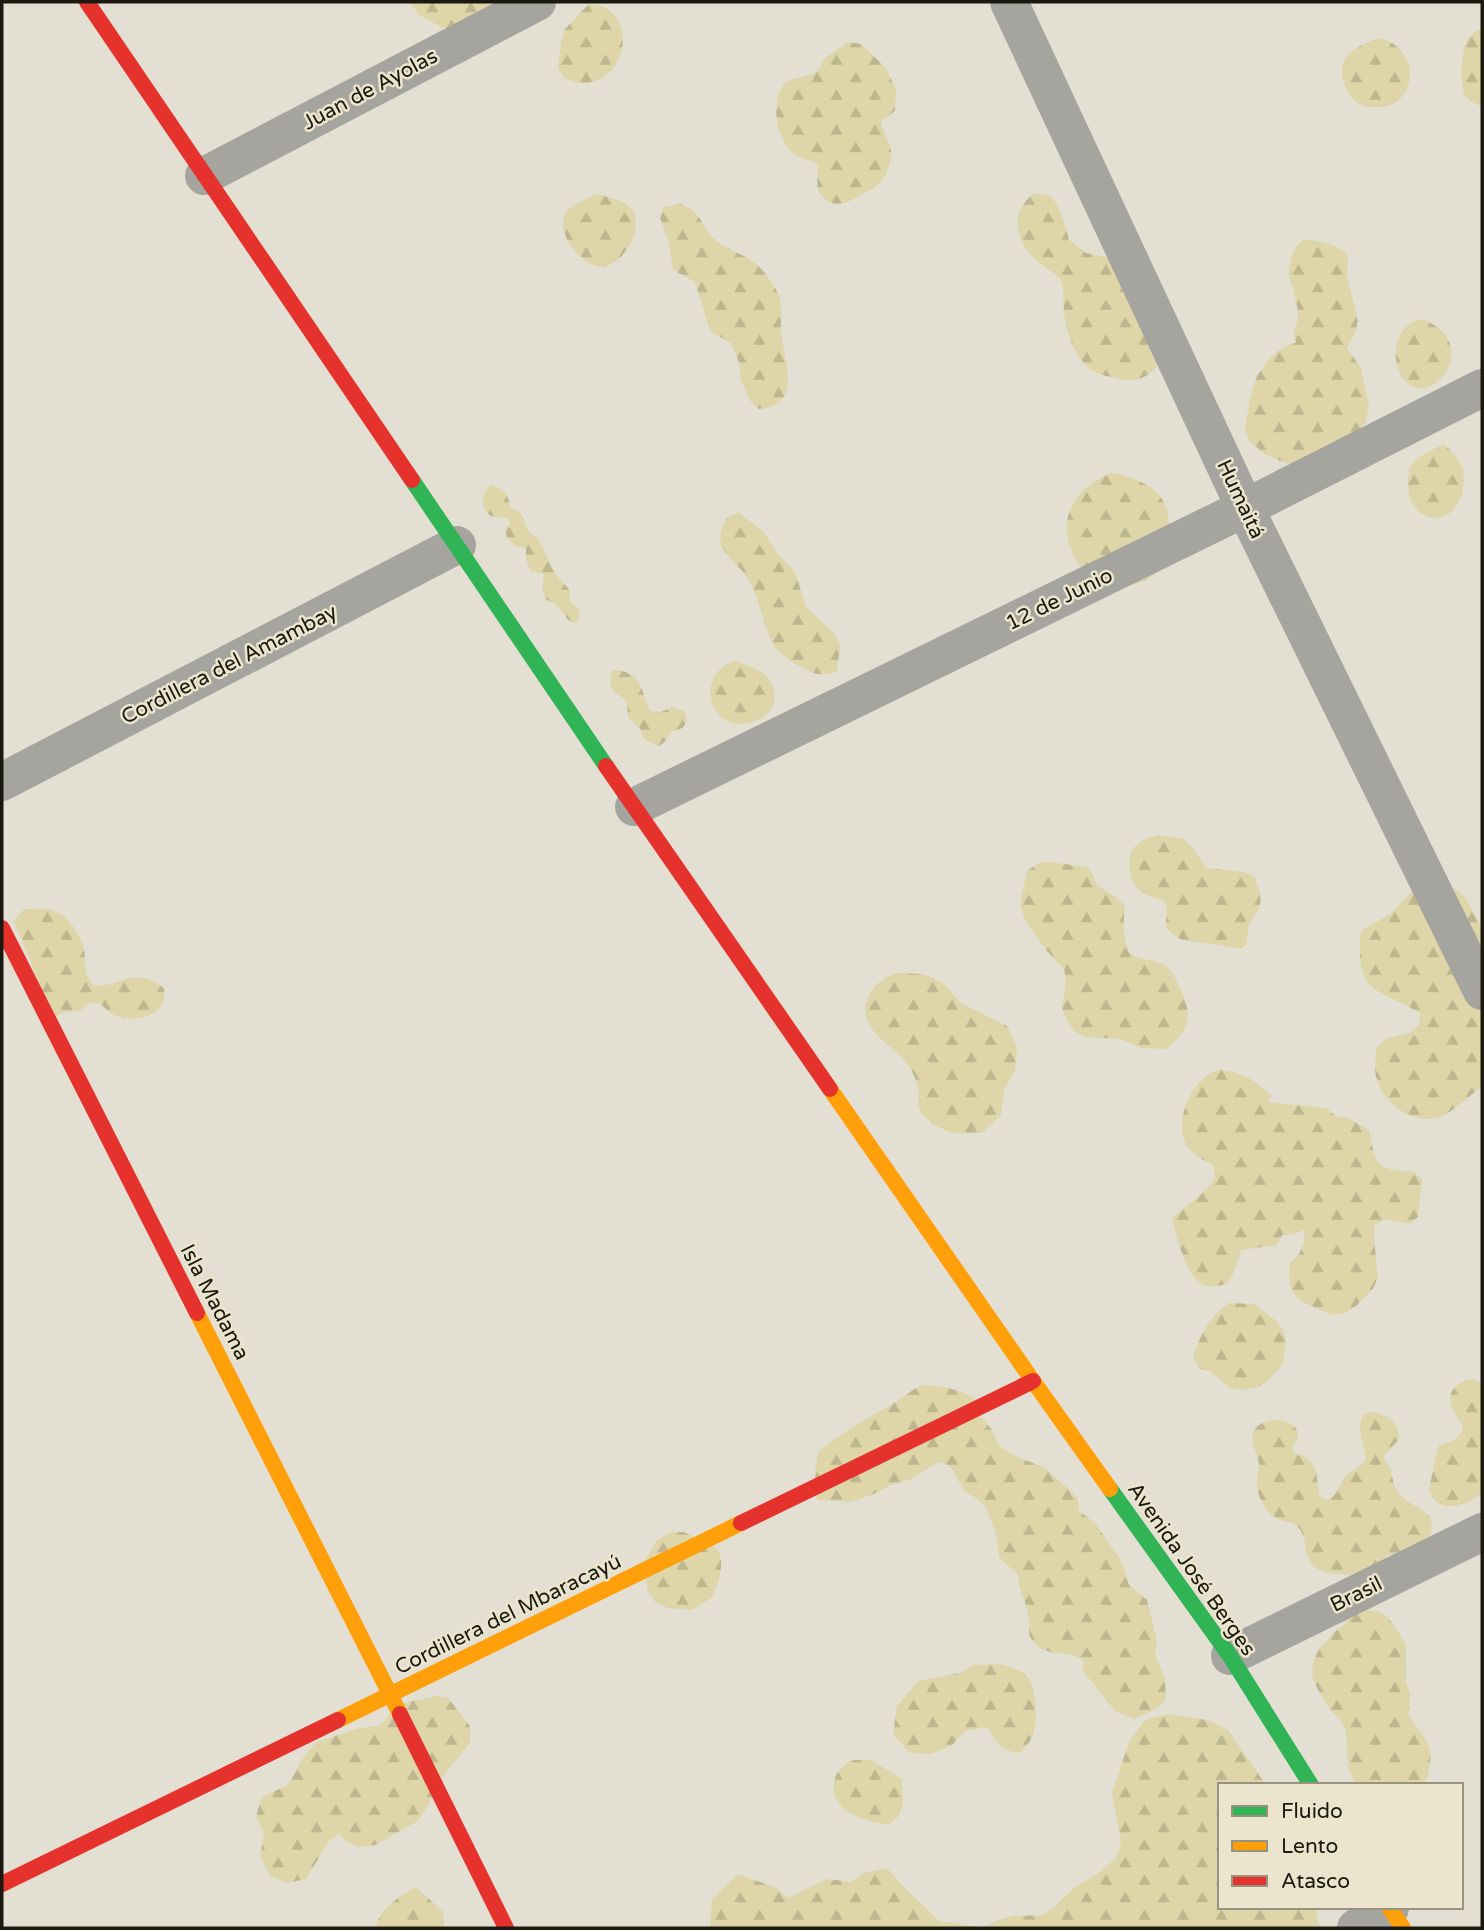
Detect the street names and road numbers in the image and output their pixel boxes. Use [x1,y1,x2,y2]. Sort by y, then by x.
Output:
street label: Juan de Ayolas [299,43,442,135]
street label: Humaitá [1211,456,1270,543]
street label: 12 de Junio [1002,563,1117,636]
street label: Cordillera del Amambay [117,599,341,730]
street label: Isla Madama [175,1240,254,1364]
street label: Avenida José Berges [1122,1478,1261,1661]
street label: Cordillera del Mbaracayú [391,1549,625,1680]
street label: Brasil [1326,1571,1386,1618]

